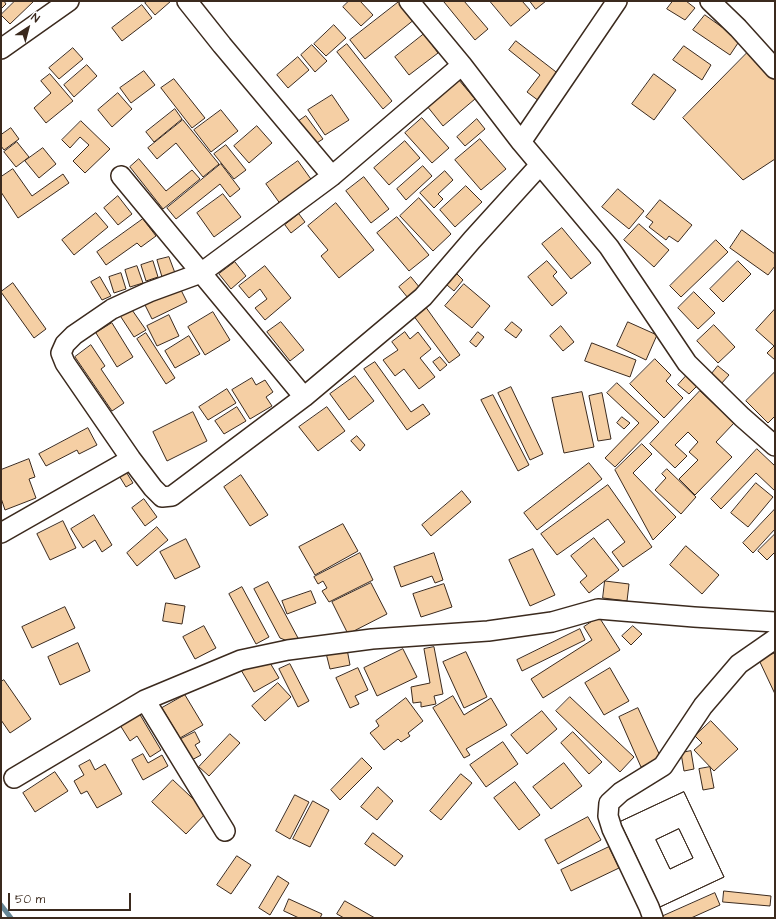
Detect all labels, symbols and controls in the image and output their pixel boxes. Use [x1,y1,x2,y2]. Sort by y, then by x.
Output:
north arrow [8,8,48,48]
text: N [28,10,43,26]
scale bar [10,885,133,911]
text: 50 m [15,891,45,908]

